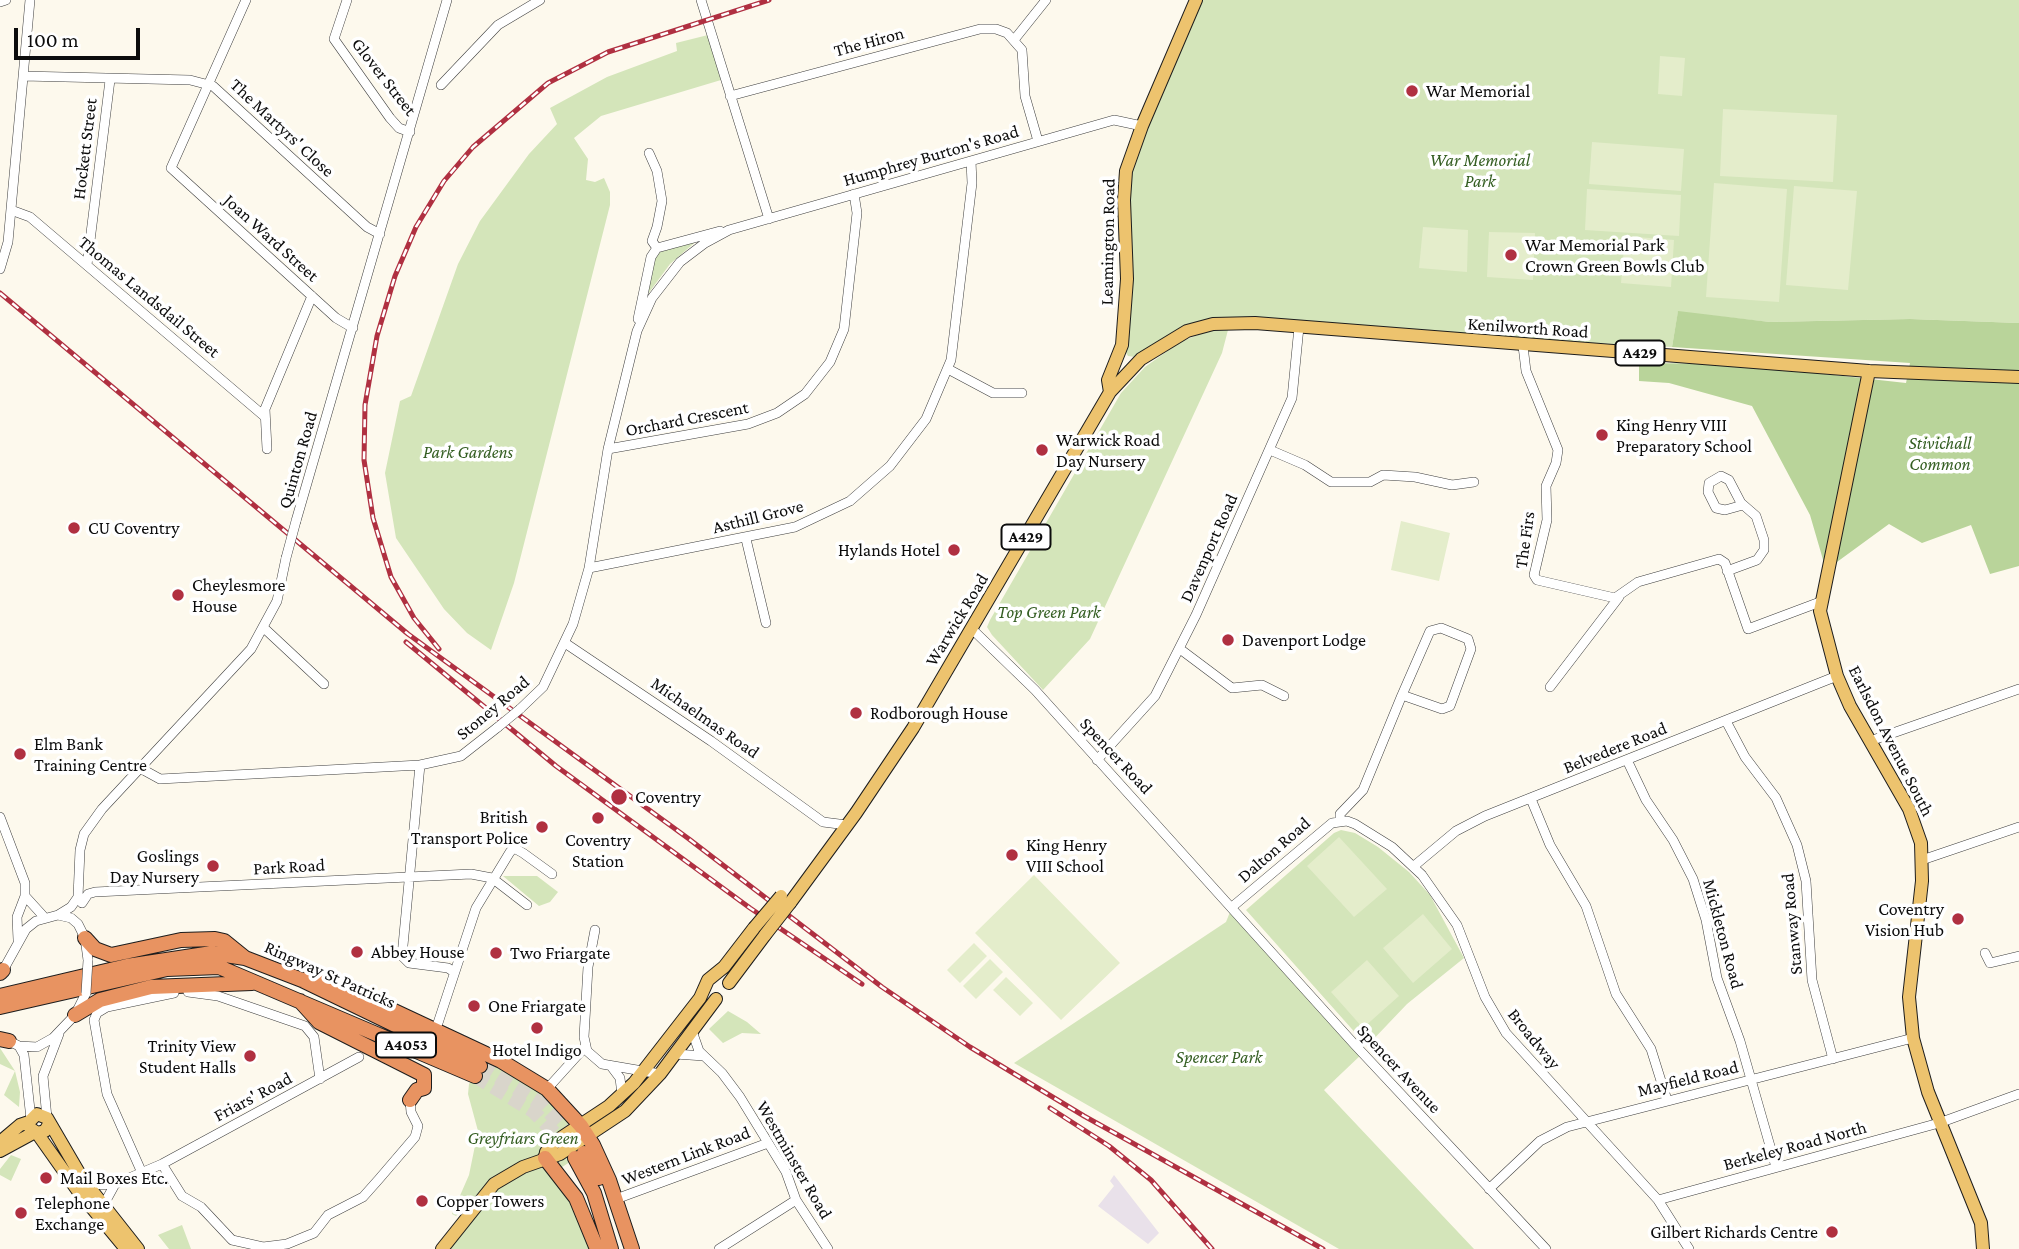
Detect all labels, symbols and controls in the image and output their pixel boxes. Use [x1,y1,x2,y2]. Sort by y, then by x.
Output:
scale bar [18,14,144,58]
street label: The Hiron [831,22,907,62]
text: 100 m [27,28,79,52]
street label: Glover Street [347,34,421,120]
street label: The Martyrs' Close [225,74,339,182]
place label: War Memorial [1426,80,1530,102]
marker: War Memorial [1404,83,1420,99]
street label: Hockett Street [68,97,102,201]
street label: Humphrey Burton's Road [841,121,1021,191]
park label: War Memorial Park [1430,149,1530,192]
street label: Leamington Road [1096,178,1120,306]
street label: Joan Ward Street [219,190,323,286]
street label: Thomas Landsdail Street [74,232,224,362]
place label: War Memorial Park Crown Green Bowls Club [1525,234,1704,276]
marker: War Memorial Park Crown Green Bowls Club [1503,247,1519,263]
street label: Kenilworth Road [1467,313,1589,343]
road number: A429 [1616,340,1664,366]
street label: Orchard Crescent [624,396,750,442]
street label: Quinton Road [274,409,322,511]
place label: King Henry VIII Preparatory School [1616,414,1752,457]
marker: King Henry VIII Preparatory School [1594,427,1610,443]
place label: Warwick Road Day Nursery [1056,429,1160,472]
park label: Stivichall Common [1909,432,1972,474]
park label: Park Gardens [423,441,513,463]
marker: Warwick Road Day Nursery [1034,442,1050,458]
street label: Davenport Road [1175,490,1243,606]
street label: Asthill Grove [710,495,806,539]
street label: The Firs [1510,510,1540,570]
place label: CU Coventry [88,517,179,539]
marker: CU Coventry [66,520,82,536]
road number: A429 [1002,524,1050,550]
place label: Hylands Hotel [838,539,940,561]
marker: Hylands Hotel [946,542,962,558]
street label: Warwick Road [921,570,993,670]
place label: Cheylesmore House [192,574,285,616]
marker: Cheylesmore House [170,587,186,603]
park label: Top Green Park [997,601,1101,623]
place label: Davenport Lodge [1242,629,1366,651]
marker: Davenport Lodge [1220,632,1236,648]
street label: Earlsdon Avenue South [1844,662,1938,820]
street label: Stoney Road [452,671,534,745]
street label: Michaelmas Road [647,673,763,763]
place label: Rodborough House [870,702,1008,724]
marker: Rodborough House [848,705,864,721]
street label: Spencer Road [1075,713,1157,799]
street label: Belvedere Road [1560,717,1670,779]
place label: Elm Bank Training Centre [34,733,147,776]
marker: Elm Bank Training Centre [12,746,28,762]
place label: Coventry [635,786,701,808]
marker: Coventry [609,787,629,807]
place label: British Transport Police [411,806,528,848]
marker: Coventry Station [590,810,606,826]
street label: Dalton Road [1233,813,1315,887]
marker: British Transport Police [534,819,550,835]
place label: Coventry Station [565,829,631,872]
place label: King Henry VIII School [1026,834,1107,876]
place label: Goslings Day Nursery [110,845,199,888]
marker: King Henry VIII School [1004,847,1020,863]
street label: Park Road [253,854,325,880]
marker: Goslings Day Nursery [205,858,221,874]
street label: Stanway Road [1777,872,1807,976]
street label: Mickleton Road [1698,877,1748,991]
place label: Coventry Vision Hub [1865,898,1944,940]
marker: Coventry Vision Hub [1950,911,1966,927]
street label: Ringway St Patricks [261,936,399,1014]
place label: Abbey House [371,941,464,963]
place label: Two Friargate [510,942,610,964]
marker: Abbey House [349,944,365,960]
marker: Two Friargate [488,945,504,961]
place label: One Friargate [488,995,586,1017]
marker: One Friargate [466,998,482,1014]
street label: Broadway [1503,1004,1565,1074]
marker: Hotel Indigo [529,1020,545,1036]
street label: Spencer Avenue [1352,1020,1446,1118]
road number: A4053 [376,1032,436,1058]
place label: Trinity View Student Halls [139,1035,236,1078]
place label: Hotel Indigo [492,1039,582,1061]
park label: Spencer Park [1176,1046,1262,1068]
marker: Trinity View Student Halls [242,1048,258,1064]
street label: Mayfield Road [1635,1056,1741,1102]
street label: Friars' Road [210,1067,296,1127]
street label: Westminster Road [751,1097,837,1223]
street label: Berkeley Road North [1721,1117,1869,1175]
street label: Western Link Road [619,1122,753,1190]
park label: Greyfriars Green [467,1127,579,1149]
place label: Mail Boxes Etc. [60,1167,168,1189]
marker: Mail Boxes Etc. [38,1170,54,1186]
place label: Copper Towers [436,1190,544,1212]
place label: Telephone Exchange [35,1192,110,1234]
marker: Copper Towers [414,1193,430,1209]
marker: Telephone Exchange [13,1205,29,1221]
place label: Gilbert Richards Centre [1650,1221,1818,1243]
marker: Gilbert Richards Centre [1824,1224,1840,1240]

